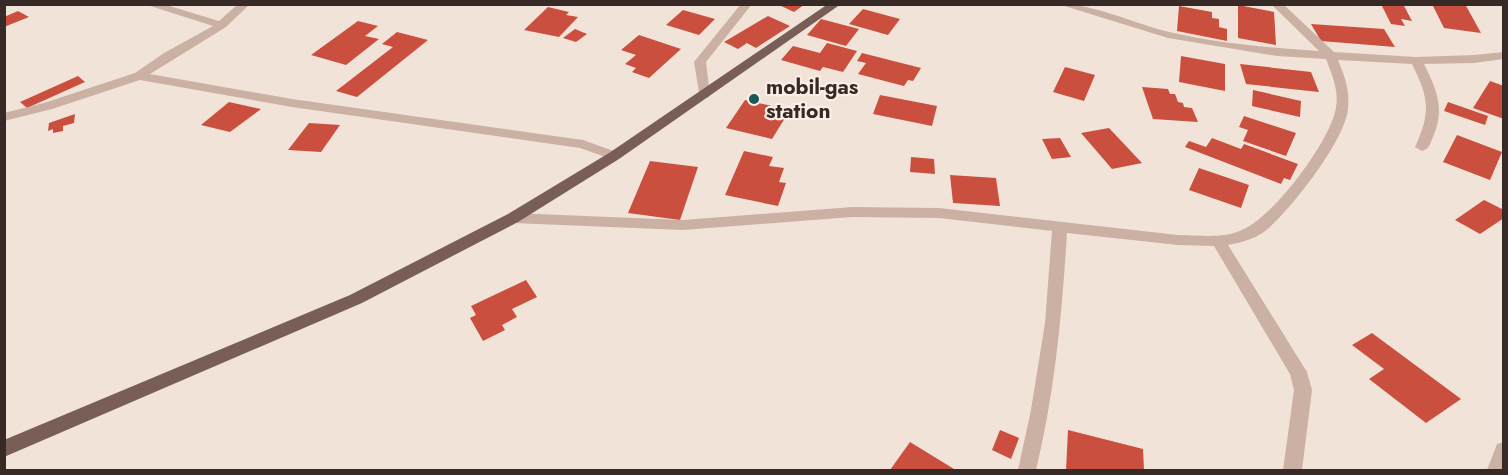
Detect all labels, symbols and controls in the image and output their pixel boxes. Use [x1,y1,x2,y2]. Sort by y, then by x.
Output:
place label: mobil-gas station [766,72,859,126]
marker: mobil-gas station [747,92,761,106]

